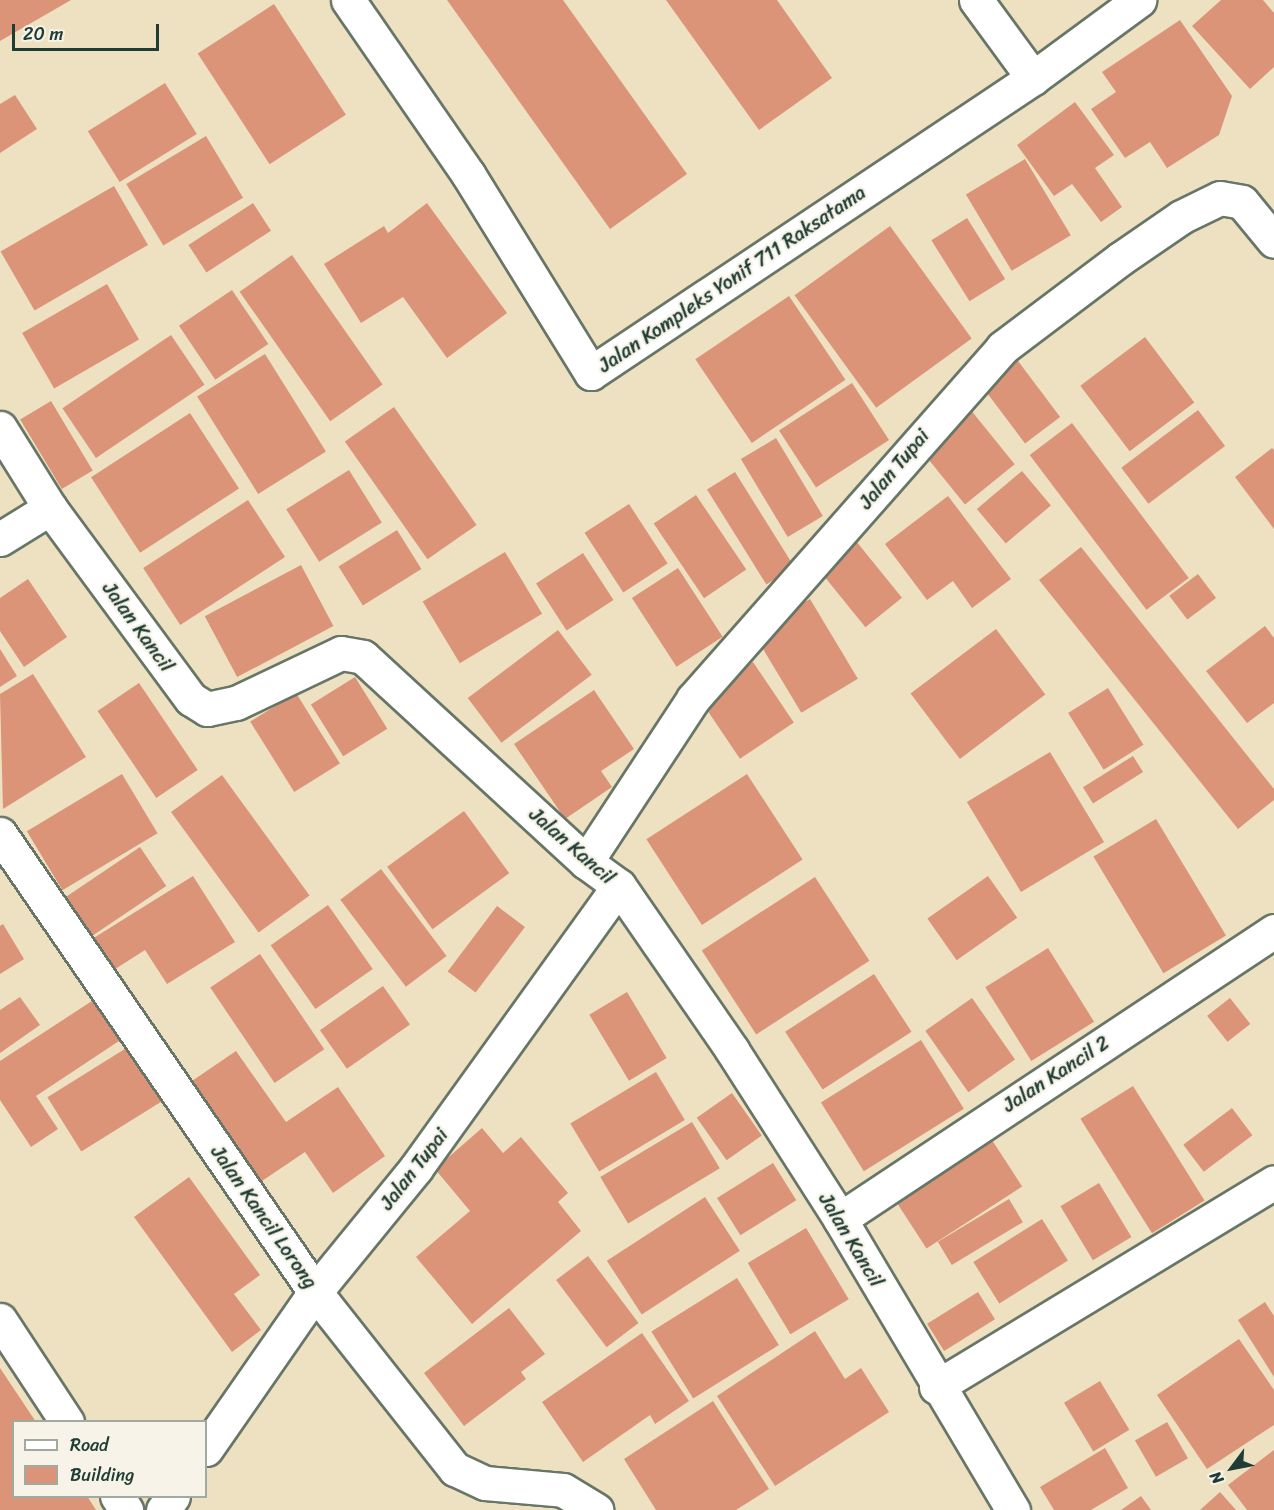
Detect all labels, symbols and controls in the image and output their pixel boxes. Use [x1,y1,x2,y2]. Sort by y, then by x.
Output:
scale bar [15,12,162,50]
text: 20 m [23,18,63,50]
street label: Jalan Kompleks Yonif 711 Raksatama [593,180,871,378]
street label: Jalan Tupai [854,424,934,514]
street label: Jalan Kancil [97,577,179,677]
street label: Jalan Kancil [524,802,620,890]
street label: Jalan Kancil 2 [998,1031,1114,1117]
street label: Jalan Tupai [375,1123,453,1215]
street label: Jalan Kancil Lorong [206,1141,322,1293]
street label: Jalan Kancil [814,1189,888,1291]
legend [12,1420,207,1498]
text: Road [70,1429,109,1461]
north arrow [1202,1438,1262,1498]
text: Building [70,1459,134,1491]
text: N [1201,1465,1232,1490]

